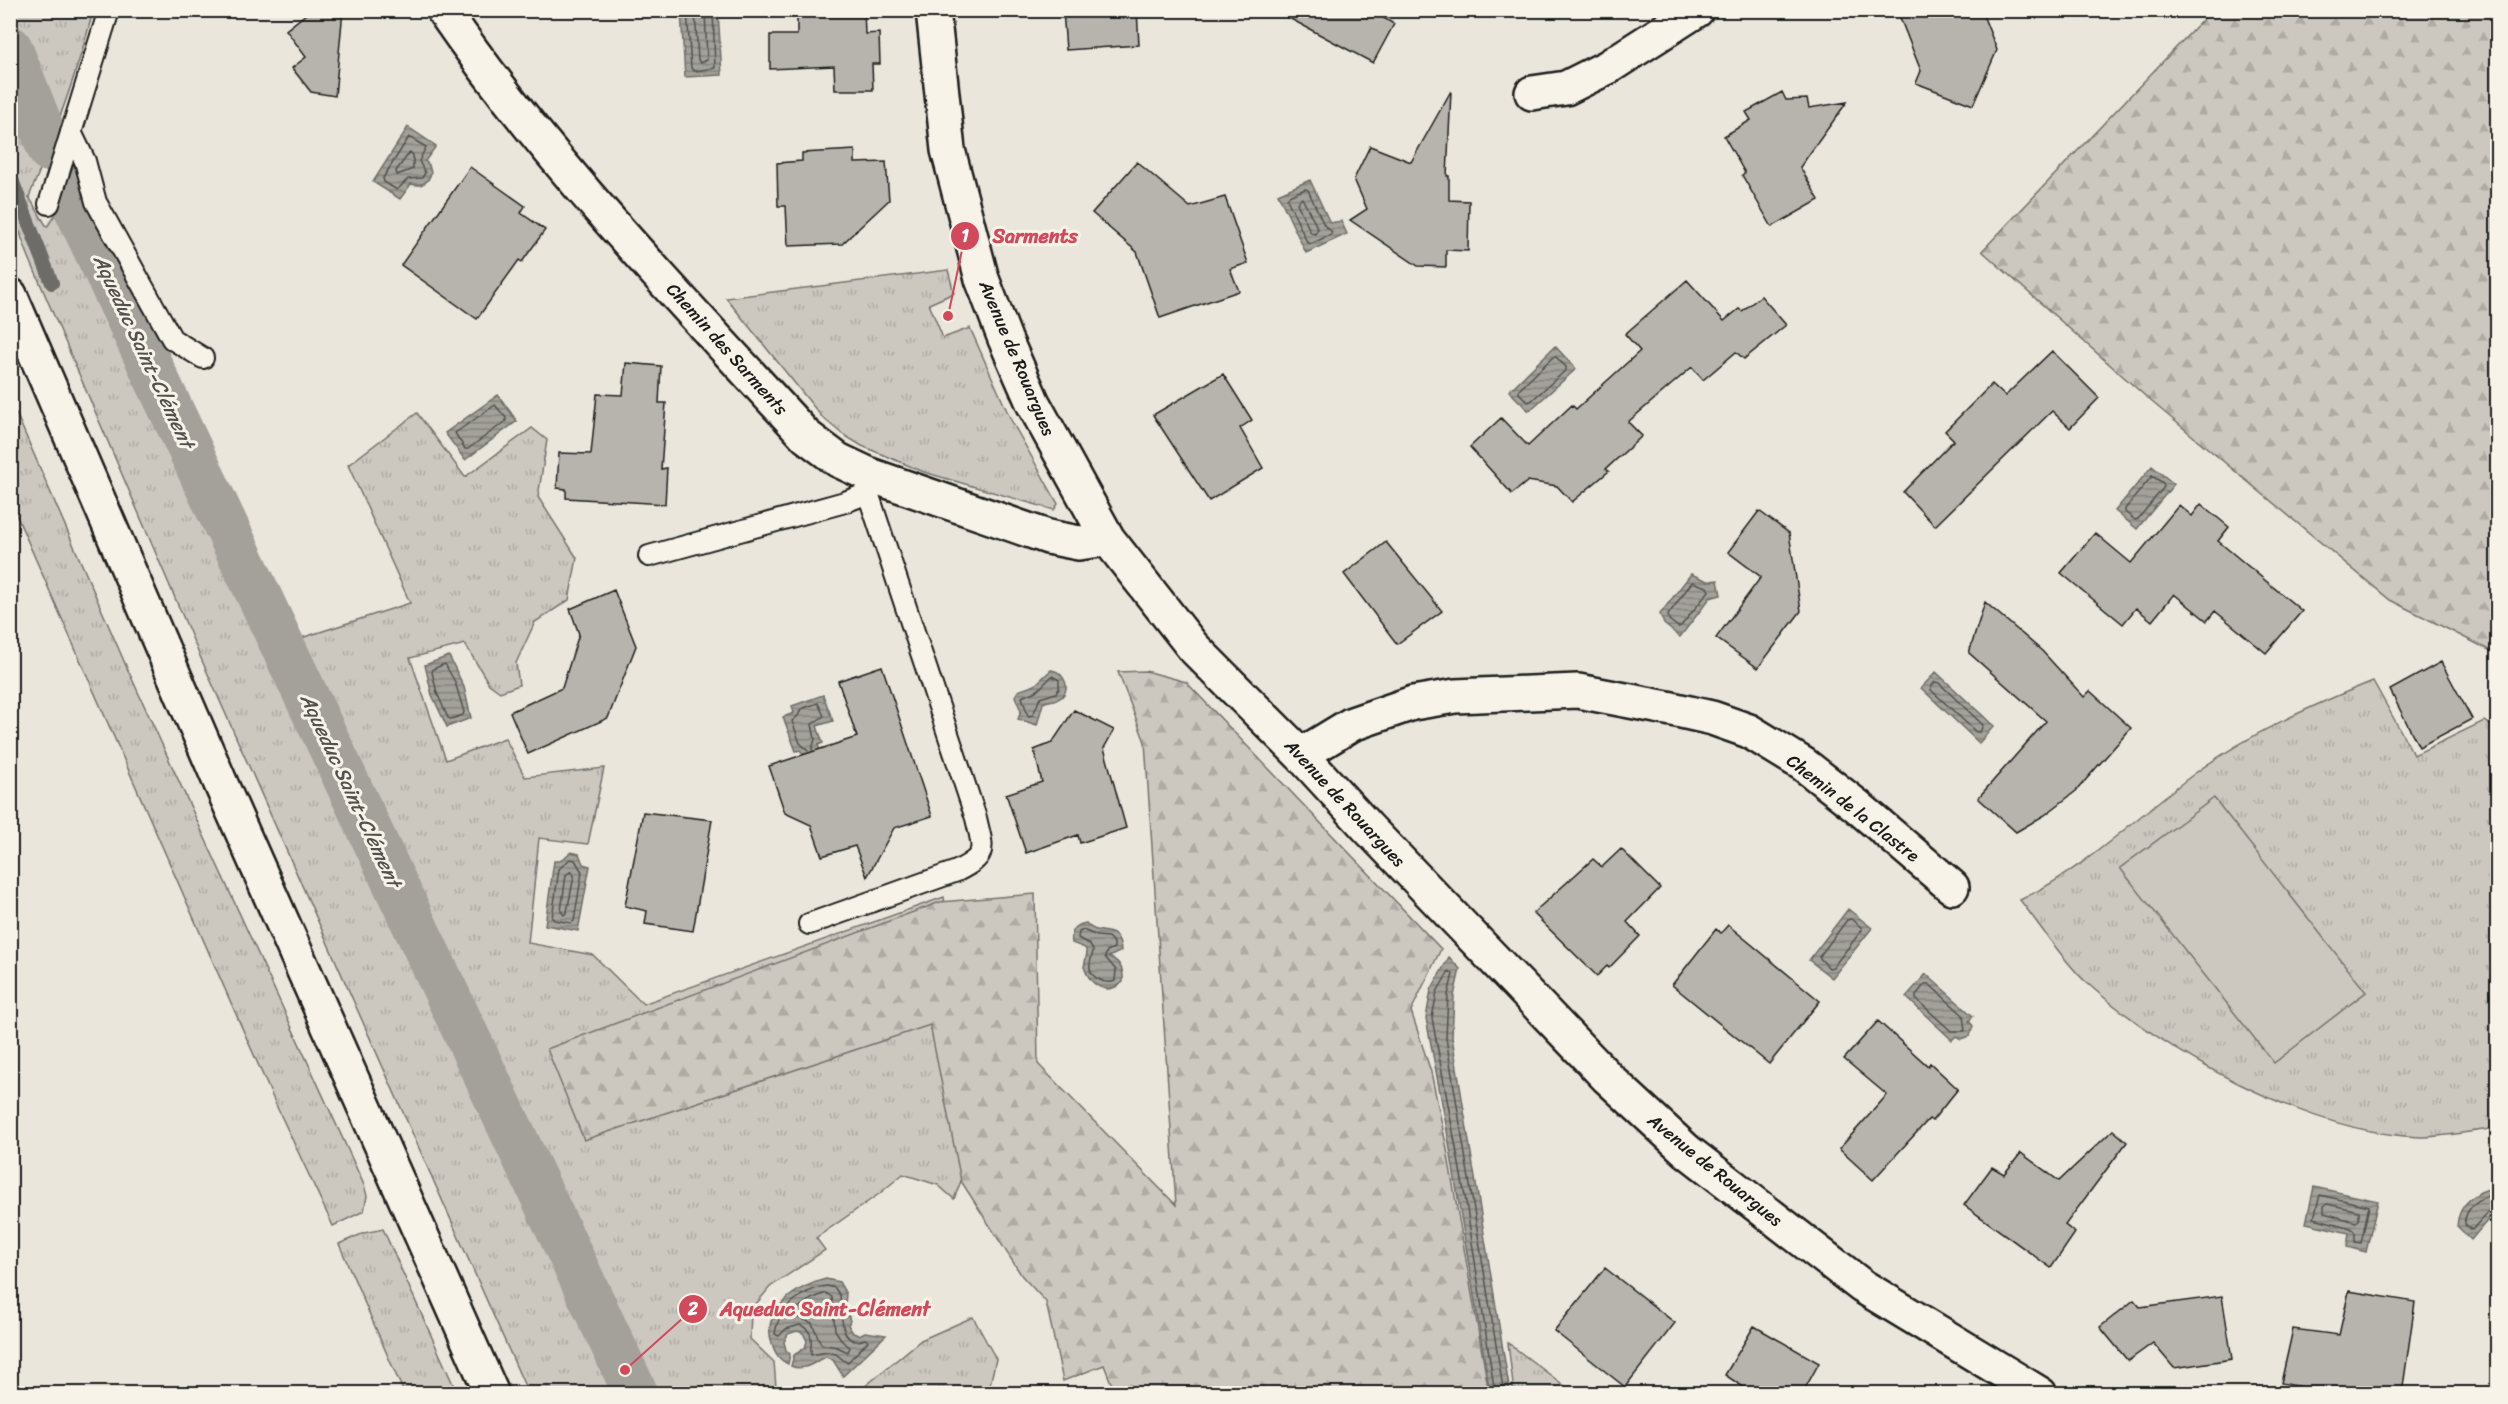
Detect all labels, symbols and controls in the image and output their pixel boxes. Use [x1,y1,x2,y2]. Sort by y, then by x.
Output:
callout: Sarments [950,217,1090,255]
text: Sarments [991,219,1078,254]
text: 1 [961,220,969,252]
water label: Aqueduc Saint-Clément [83,248,205,457]
street label: Avenue de Rouargues [969,274,1064,441]
street label: Chemin des Sarments [658,275,796,424]
water label: Aqueduc Saint-Clément [290,687,412,896]
street label: Avenue de Rouargues [1276,730,1414,875]
street label: Chemin de la Clastre [1779,745,1927,871]
street label: Avenue de Rouargues [1639,1105,1790,1235]
callout: Aqueduc Saint-Clément [678,1290,942,1328]
text: Aqueduc Saint-Clément [719,1292,932,1327]
text: 2 [687,1293,699,1325]

